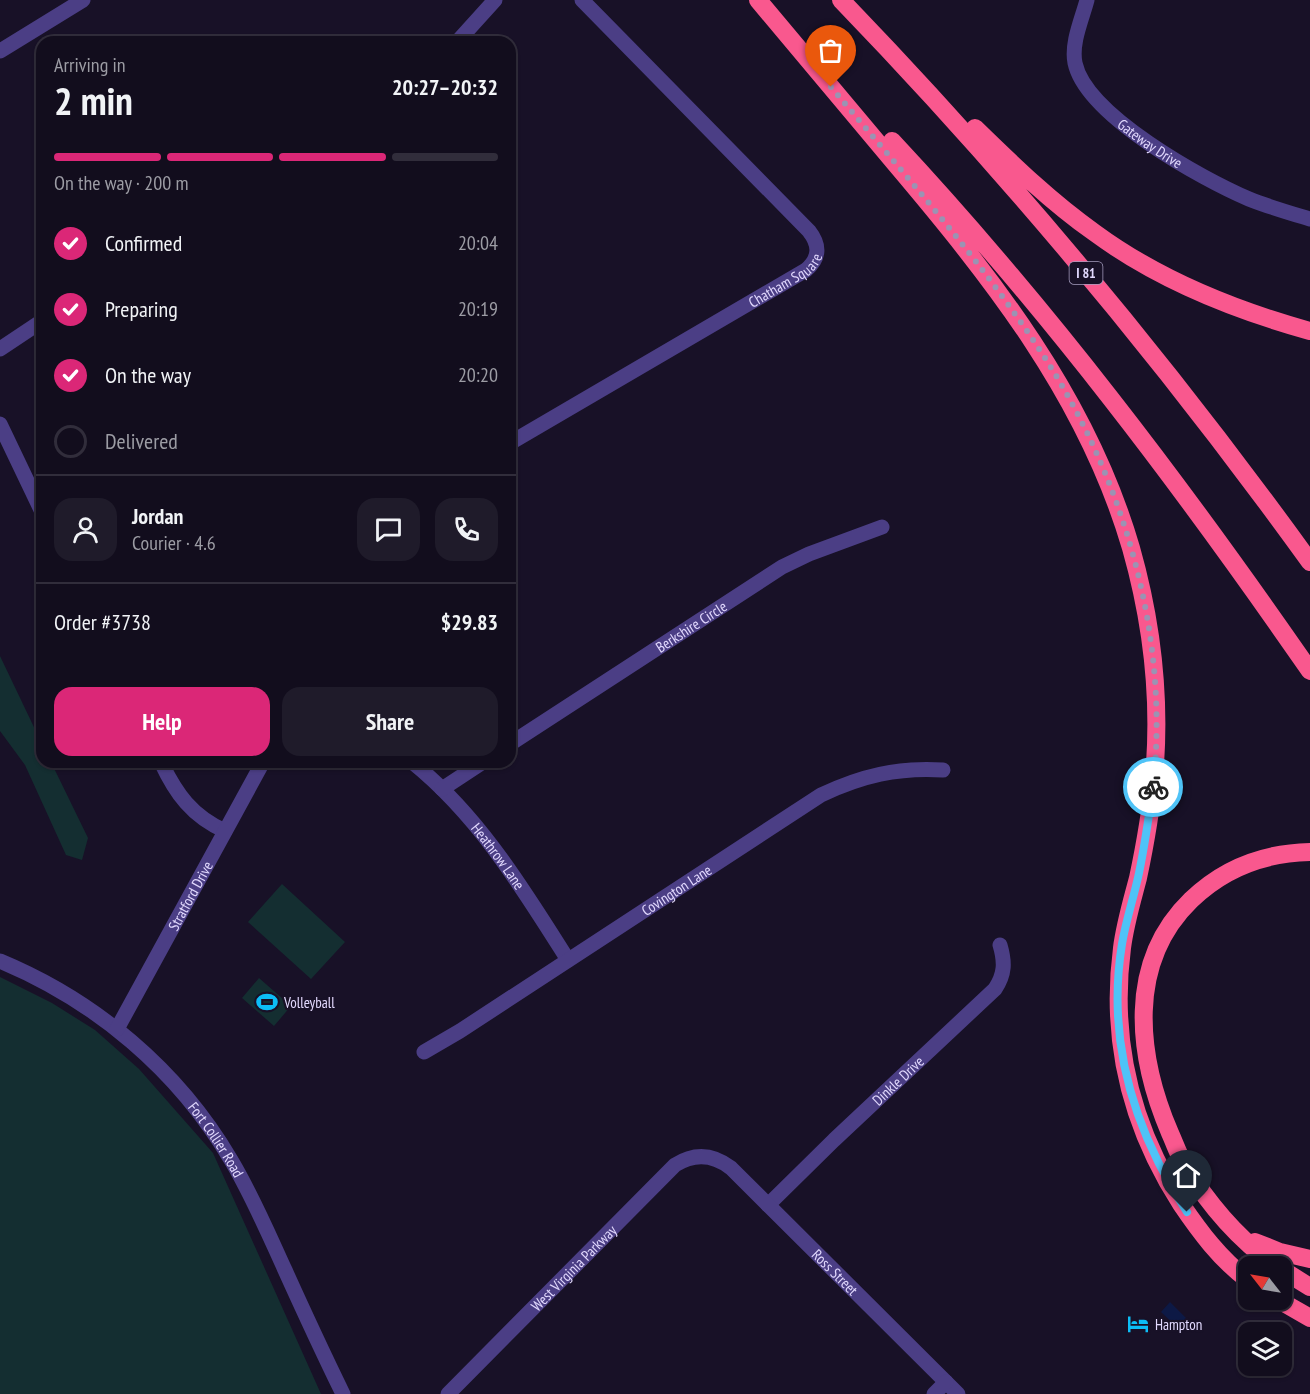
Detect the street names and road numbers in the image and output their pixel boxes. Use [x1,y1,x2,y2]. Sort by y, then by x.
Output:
street label: Gateway Drive [1114,114,1186,172]
street label: Chatham Square [745,251,826,311]
road number: I 81 [1070,262,1102,284]
street label: Berkshire Circle [652,596,730,656]
street label: Heathrow Lane [468,819,529,893]
street label: Stratford Drive [163,858,217,934]
street label: Covington Lane [638,860,715,920]
street label: Dinkle Drive [868,1051,927,1109]
street label: Fort Collier Road [185,1098,248,1180]
street label: West Virginia Parkway [527,1220,620,1315]
street label: Ross Street [808,1245,862,1299]

